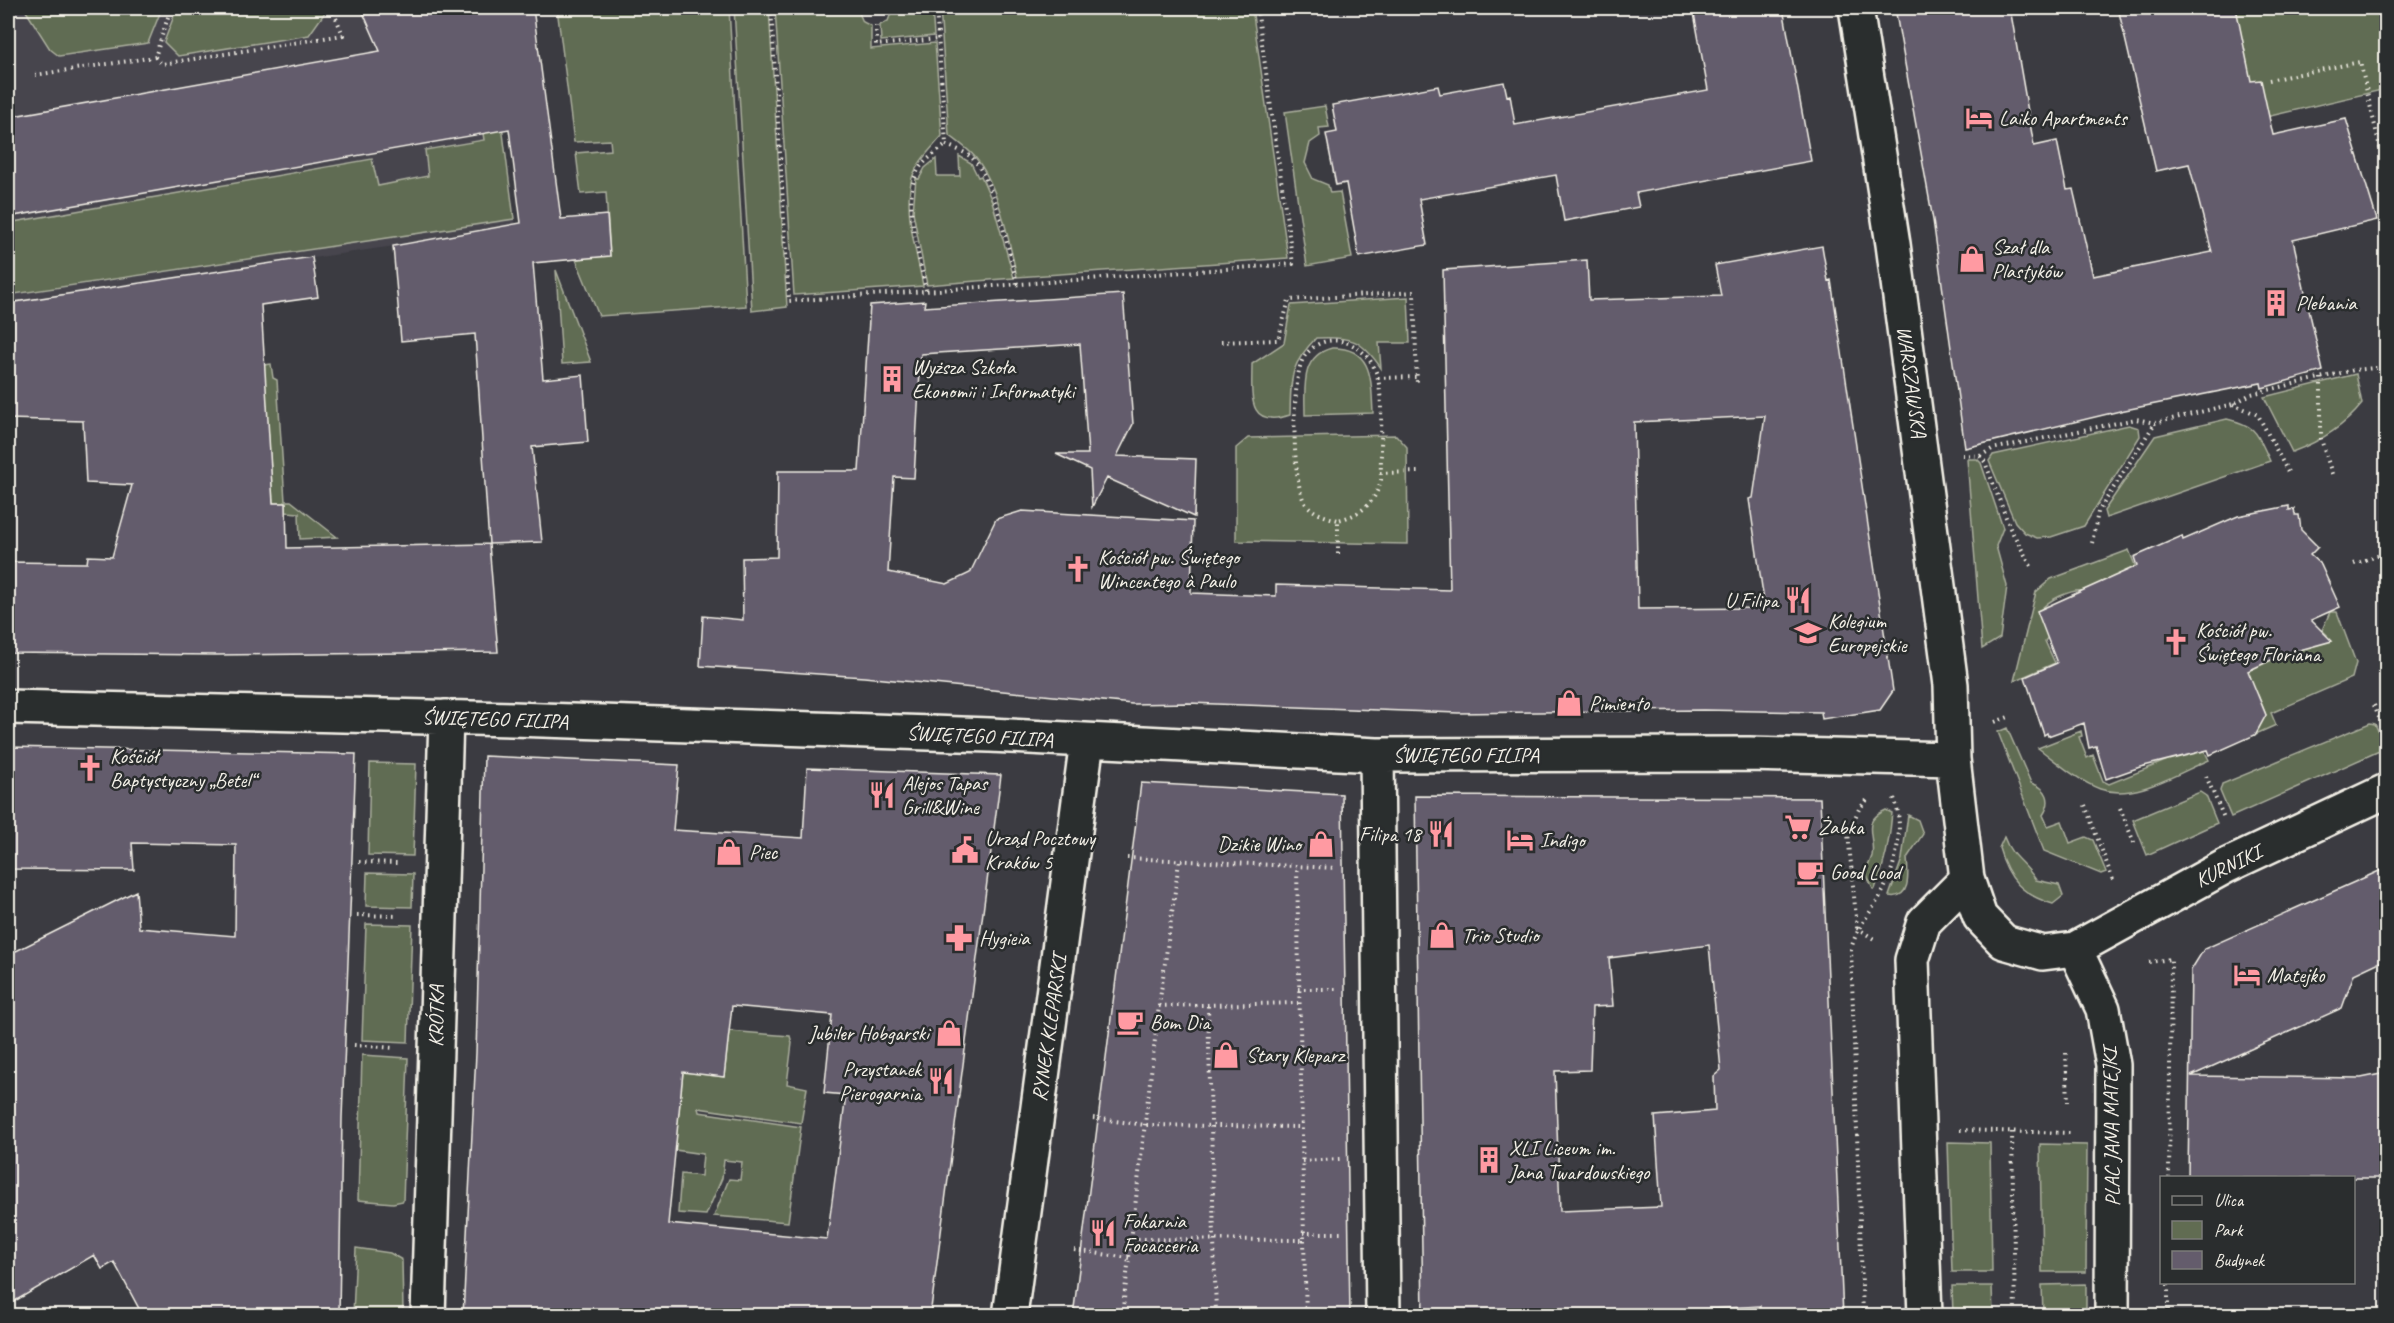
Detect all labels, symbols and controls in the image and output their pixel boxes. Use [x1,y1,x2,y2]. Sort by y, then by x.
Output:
hotel icon: Laiko Apartments [1964,103,1994,133]
place label: Laiko Apartments [1999,105,2128,131]
place label: Szał dla Plastyków [1992,234,2064,284]
shop icon: Szał dla Plastyków [1957,244,1987,274]
building icon: Plebania [2261,288,2291,318]
place label: Plebania [2296,290,2358,316]
street label: WARSZAWSKA [1891,324,1933,440]
place label: Wyższa Szkoła Ekonomii i Informatyki [912,354,1077,404]
building icon: Wyższa Szkoła Ekonomii i Informatyki [877,364,907,394]
place label: Kościół pw. Świętego Wincentego à Paulo [1098,544,1242,594]
church icon: Kościół pw. Świętego Wincentego à Paulo [1063,554,1093,584]
restaurant icon: U Filipa [1783,585,1813,615]
place label: U Filipa [1725,587,1780,613]
place label: Kolegium Europejskie [1828,608,1908,658]
place label: Kościół pw. Świętego Floriana [2196,617,2323,667]
school or university icon: Kolegium Europejskie [1793,618,1823,648]
church icon: Kościół pw. Świętego Floriana [2161,627,2191,657]
shop icon: Pimiento [1554,688,1584,718]
place label: Pimiento [1589,690,1651,716]
street label: ŚWIĘTEGO FILIPA [421,703,569,735]
street label: ŚWIĘTEGO FILIPA [906,719,1054,753]
street label: ŚWIĘTEGO FILIPA [1393,742,1540,768]
place label: Kościół Baptystyczny „Betel“ [110,743,260,793]
church icon: Kościół Baptystyczny „Betel“ [75,753,105,783]
place label: Alejos Tapas Grill&Wine [902,770,989,820]
restaurant icon: Alejos Tapas Grill&Wine [867,780,897,810]
supermarket icon: Żabka [1783,812,1813,842]
place label: Żabka [1818,814,1865,840]
restaurant icon: Filipa 18 [1426,819,1456,849]
place label: Filipa 18 [1359,821,1424,847]
place label: Urząd Pocztowy Kraków 5 [985,825,1097,875]
hotel icon: Indigo [1505,825,1535,855]
place label: Indigo [1540,827,1587,853]
shop icon: Dzikie Wino [1306,829,1336,859]
place label: Dzikie Wino [1217,831,1304,857]
public building icon: Urząd Pocztowy Kraków 5 [950,835,980,865]
shop icon: Piec [714,837,744,867]
street label: KURNIKI [2191,837,2269,893]
place label: Piec [749,839,779,865]
cafe icon: Good Lood [1795,857,1825,887]
place label: Good Lood [1830,859,1904,885]
shop icon: Trio Studio [1427,920,1457,950]
place label: Trio Studio [1462,922,1541,948]
pharmacy icon: Hygieia [944,923,974,953]
place label: Hygieia [979,925,1031,951]
street label: RYNEK KLEPARSKI [1026,949,1073,1103]
hotel icon: Matejko [2232,960,2262,990]
place label: Matejko [2267,962,2326,988]
street label: KRÓTKA [422,983,450,1047]
cafe icon: Bom Dia [1115,1007,1145,1037]
place label: Bom Dia [1150,1009,1212,1035]
shop icon: Jubiler Hobgarski [934,1018,964,1048]
place label: Jubiler Hobgarski [808,1020,932,1046]
shop icon: Stary Kleparz [1211,1040,1241,1070]
place label: Stary Kleparz [1246,1042,1346,1068]
street label: PLAC JANA MATEJKI [2097,1043,2125,1207]
place label: Przystanek Pierogarnia [839,1056,923,1106]
restaurant icon: Przystanek Pierogarnia [926,1066,956,1096]
place label: XLI Liceum im. Jana Twardowskiego [1508,1135,1651,1185]
building icon: XLI Liceum im. Jana Twardowskiego [1474,1145,1504,1175]
legend [2160,1176,2355,1284]
text: Ulica [2214,1189,2245,1211]
place label: Fokarnia Focacceria [1123,1208,1199,1258]
restaurant icon: Fokarnia Focacceria [1088,1218,1118,1248]
text: Park [2214,1219,2244,1241]
text: Budynek [2214,1249,2265,1271]

